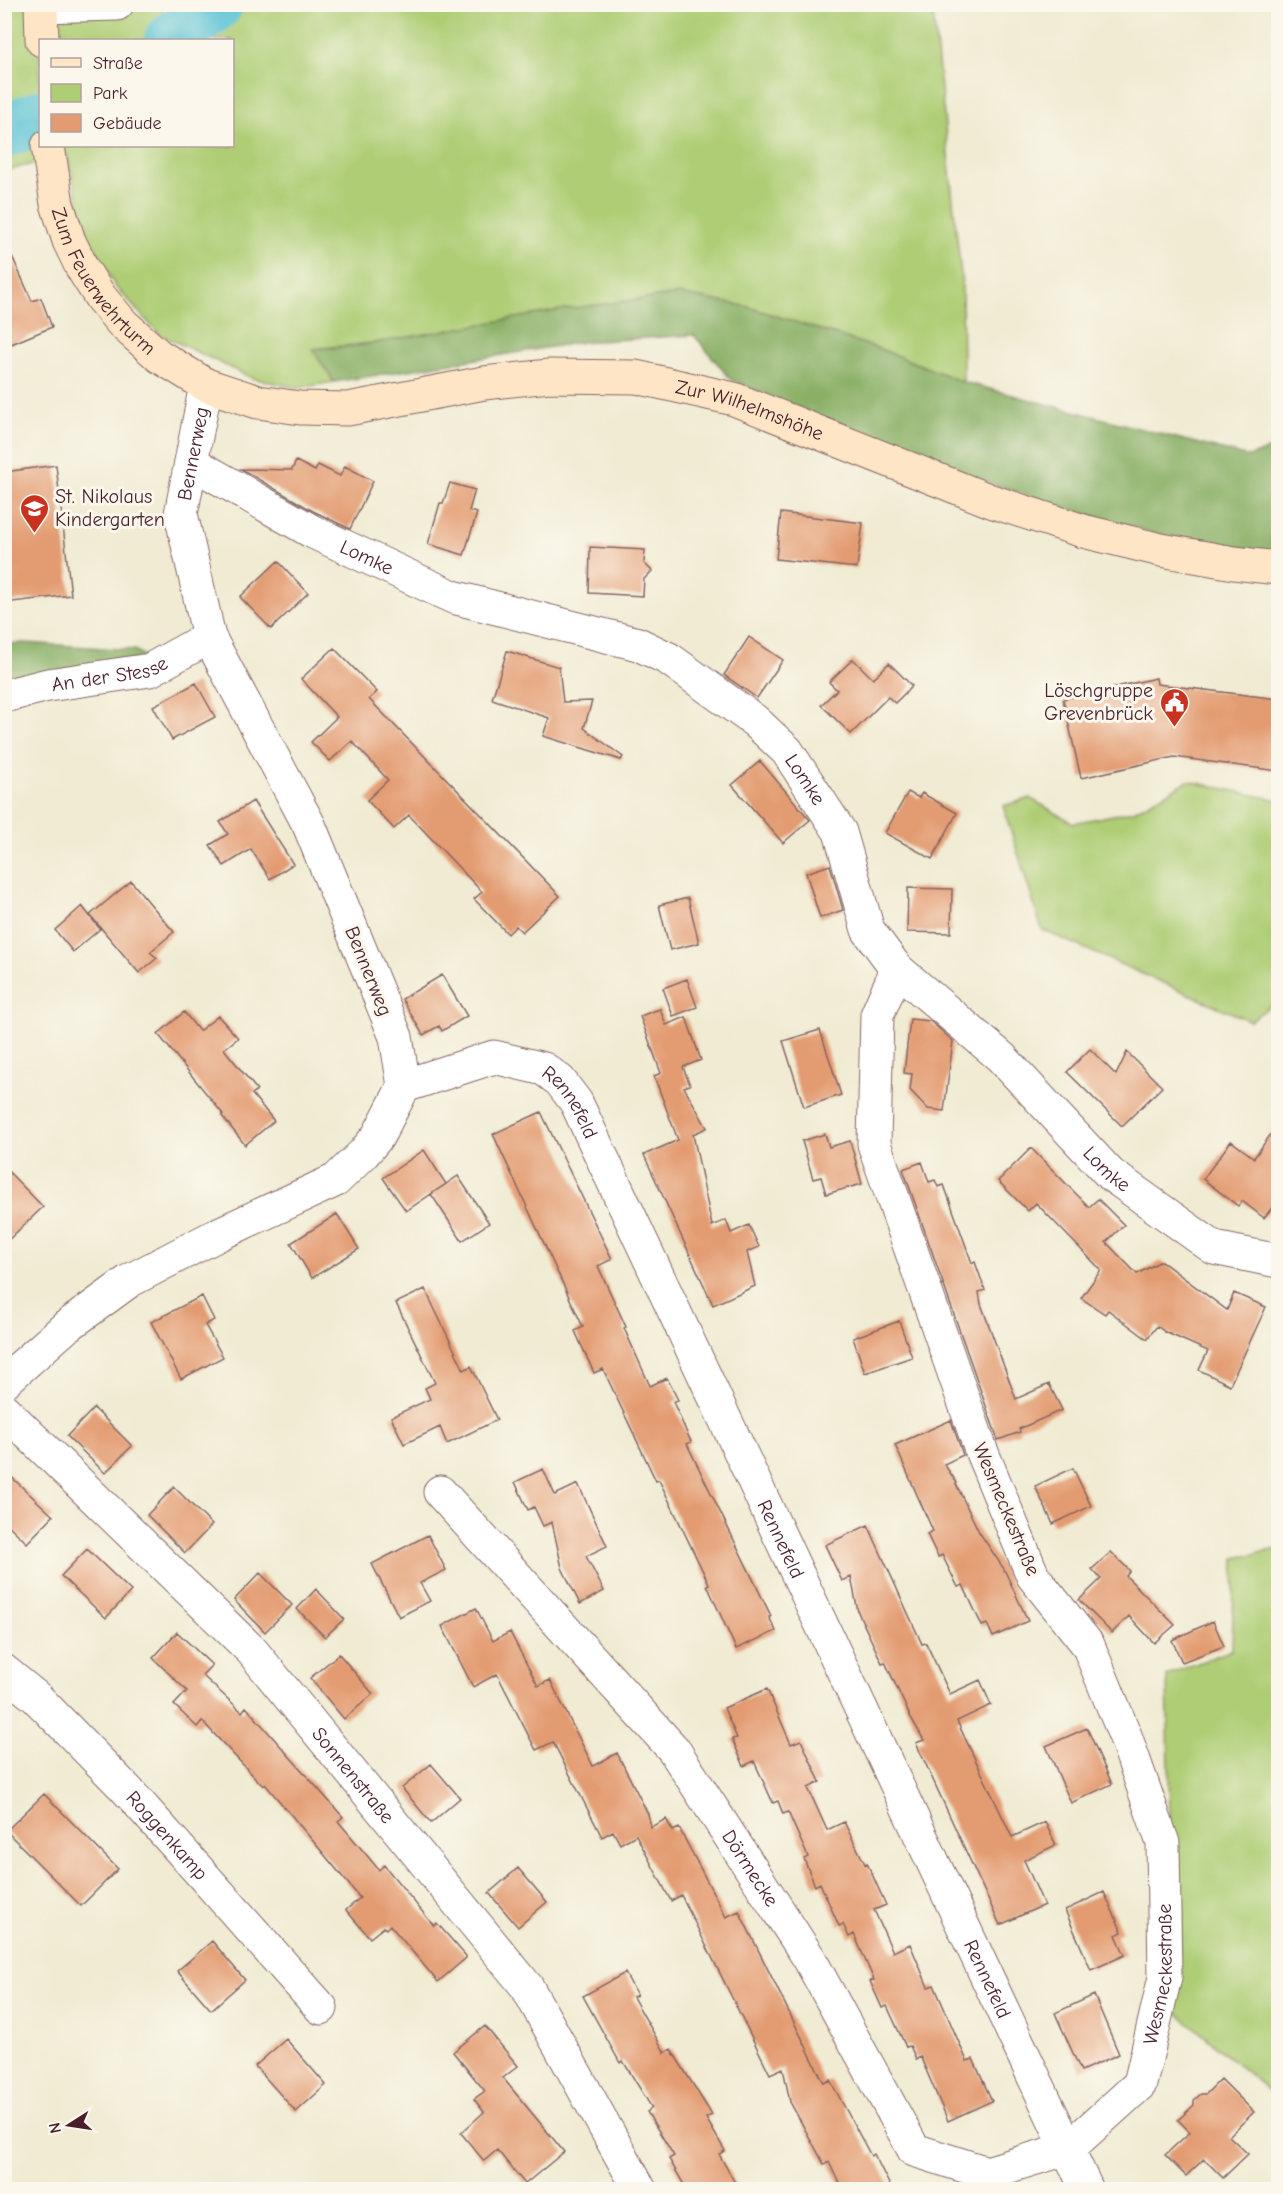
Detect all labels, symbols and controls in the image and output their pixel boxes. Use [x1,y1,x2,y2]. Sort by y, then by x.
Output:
legend [39,39,234,147]
text: Straße [93,53,143,74]
text: Park [93,83,128,104]
text: Gebäude [93,113,162,134]
street label: Zum Feuerwehrturm [47,204,160,360]
street label: Zur Wilhelmshöhe [673,375,827,445]
street label: Bennerweg [173,405,214,502]
place label: St. Nikolaus Kindergarten [55,485,165,531]
school or university icon: St. Nikolaus Kindergarten [18,492,50,534]
street label: Lomke [336,535,397,580]
street label: An der Stesse [50,651,172,696]
place label: Löschgruppe Grevenbrück [1044,679,1153,725]
public building icon: Löschgruppe Grevenbrück [1158,686,1190,728]
street label: Lomke [780,750,830,809]
street label: Bennerweg [340,923,397,1019]
street label: Rennefeld [538,1061,602,1142]
street label: Lomke [1078,1142,1135,1197]
street label: Wesmeckestraße [968,1439,1045,1579]
street label: Rennefeld [752,1496,809,1582]
street label: Sonnenstraße [307,1723,399,1828]
street label: Roggenkamp [121,1786,213,1885]
street label: Dörmecke [717,1826,783,1911]
street label: Wesmeckestraße [1139,1903,1177,2047]
street label: Rennefeld [959,1936,1016,2022]
north arrow [39,2095,99,2155]
text: N [45,2121,65,2135]

